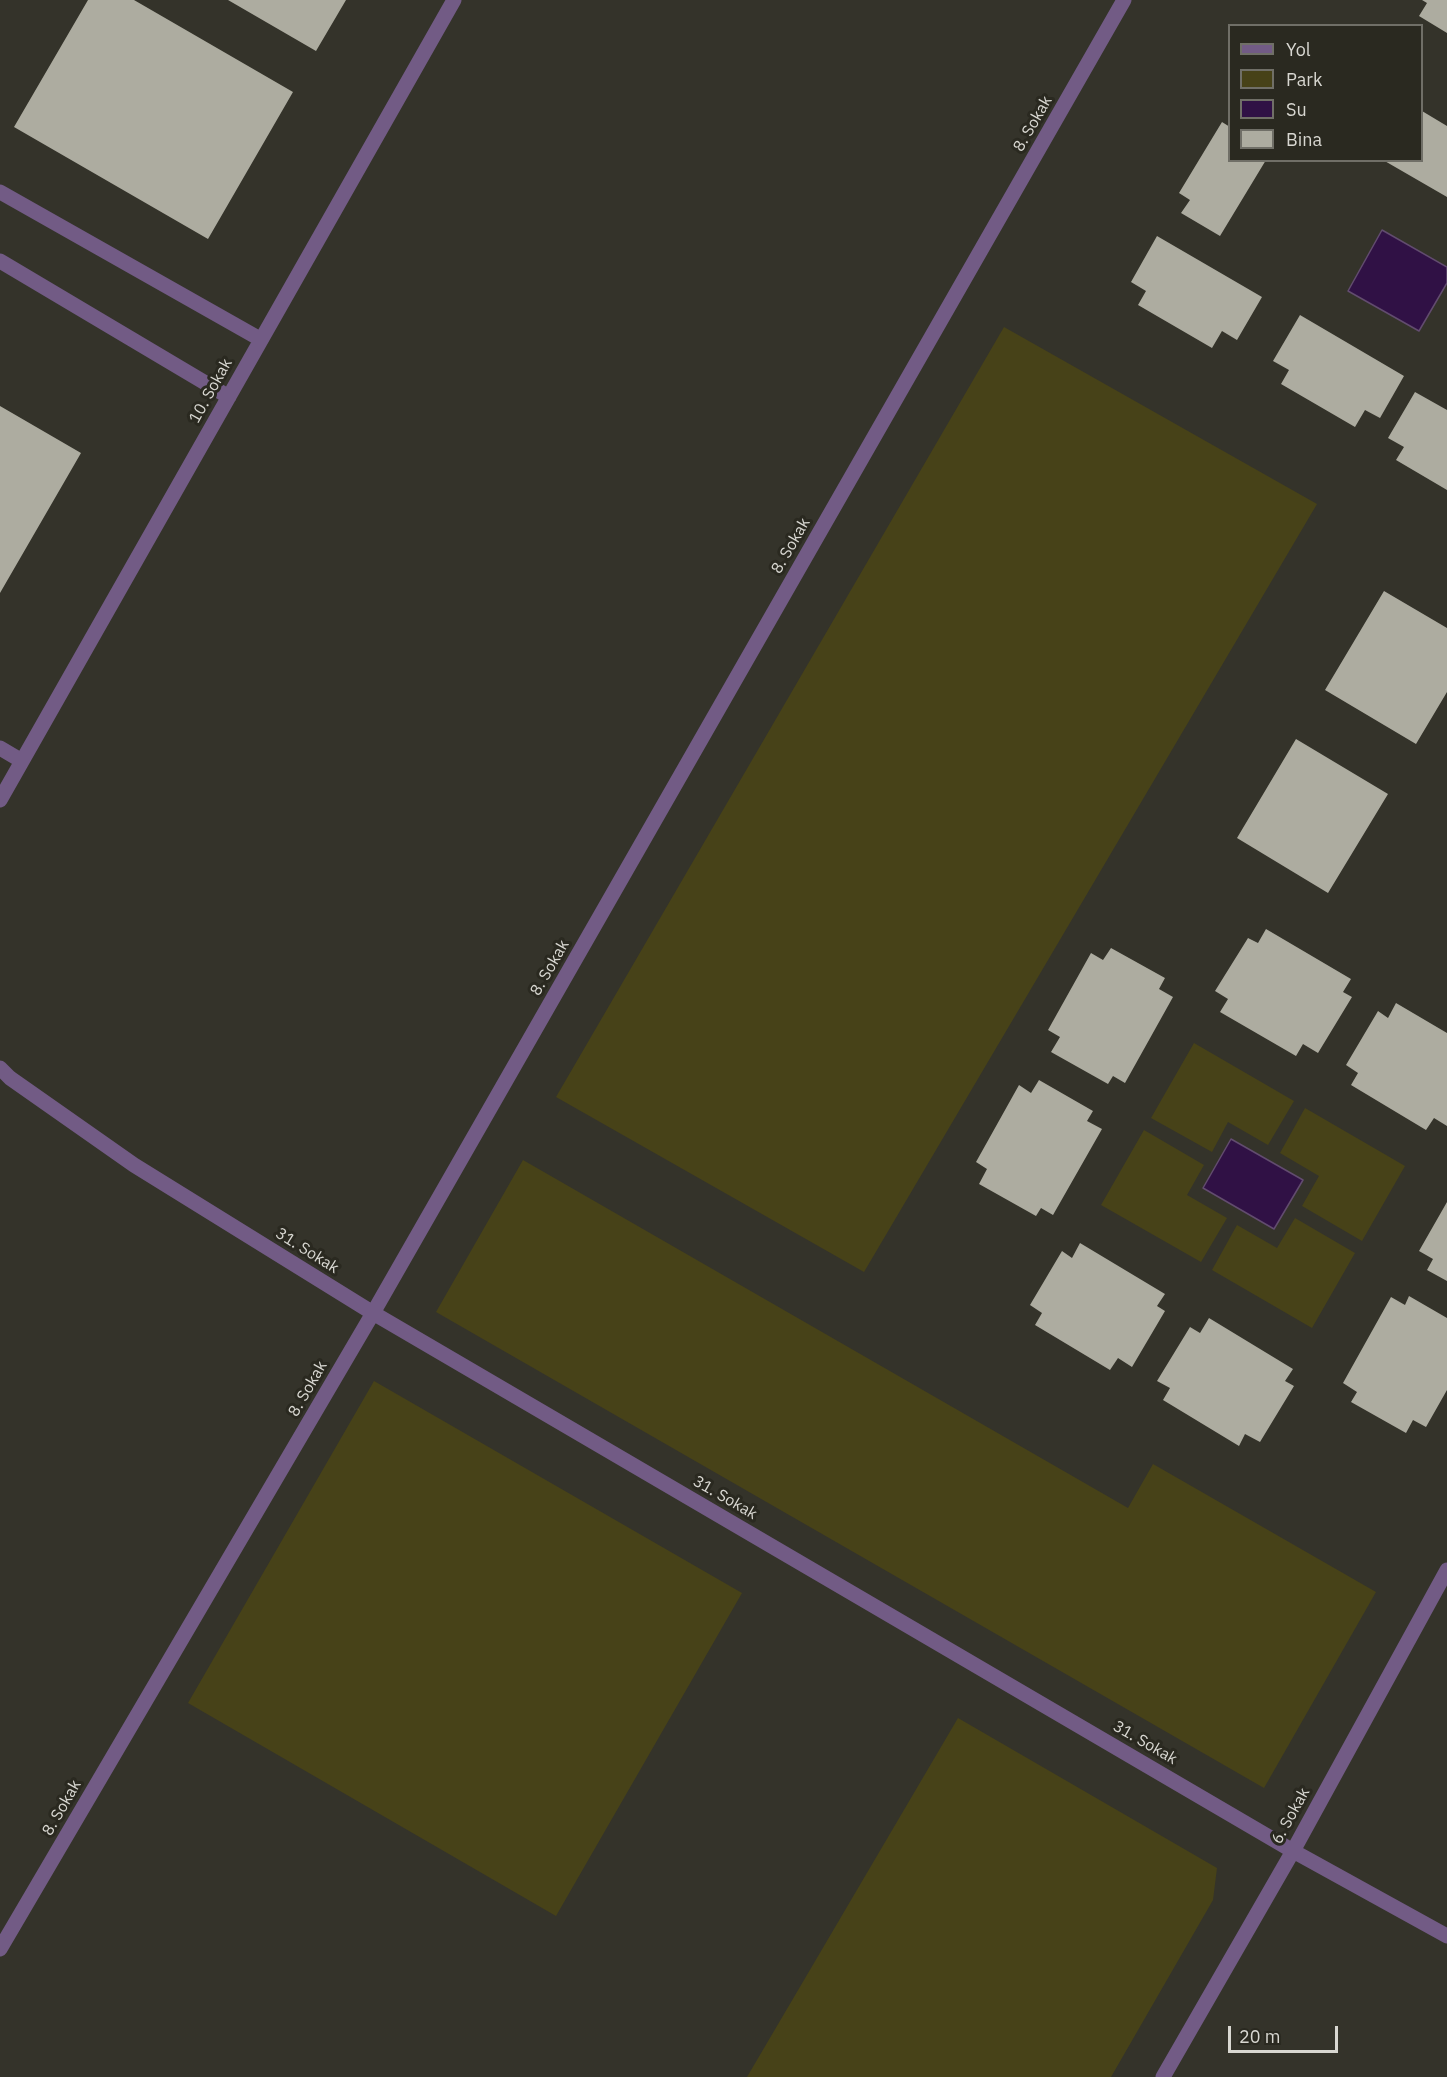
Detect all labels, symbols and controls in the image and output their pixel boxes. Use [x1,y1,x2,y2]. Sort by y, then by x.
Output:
legend [1228,24,1423,162]
text: Yol [1286,38,1311,61]
text: Park [1286,68,1322,91]
street label: 8. Sokak [1009,93,1057,155]
text: Su [1286,98,1307,121]
text: Bina [1286,128,1322,151]
street label: 10. Sokak [185,355,237,427]
street label: 8. Sokak [767,515,815,577]
street label: 8. Sokak [526,937,574,999]
street label: 31. Sokak [272,1224,342,1278]
street label: 8. Sokak [284,1358,332,1420]
street label: 31. Sokak [689,1472,761,1524]
street label: 31. Sokak [1109,1717,1181,1769]
street label: 8. Sokak [38,1777,86,1839]
street label: 6. Sokak [1268,1785,1314,1847]
scale bar [1231,2014,1340,2052]
text: 20 m [1239,2025,1281,2048]

